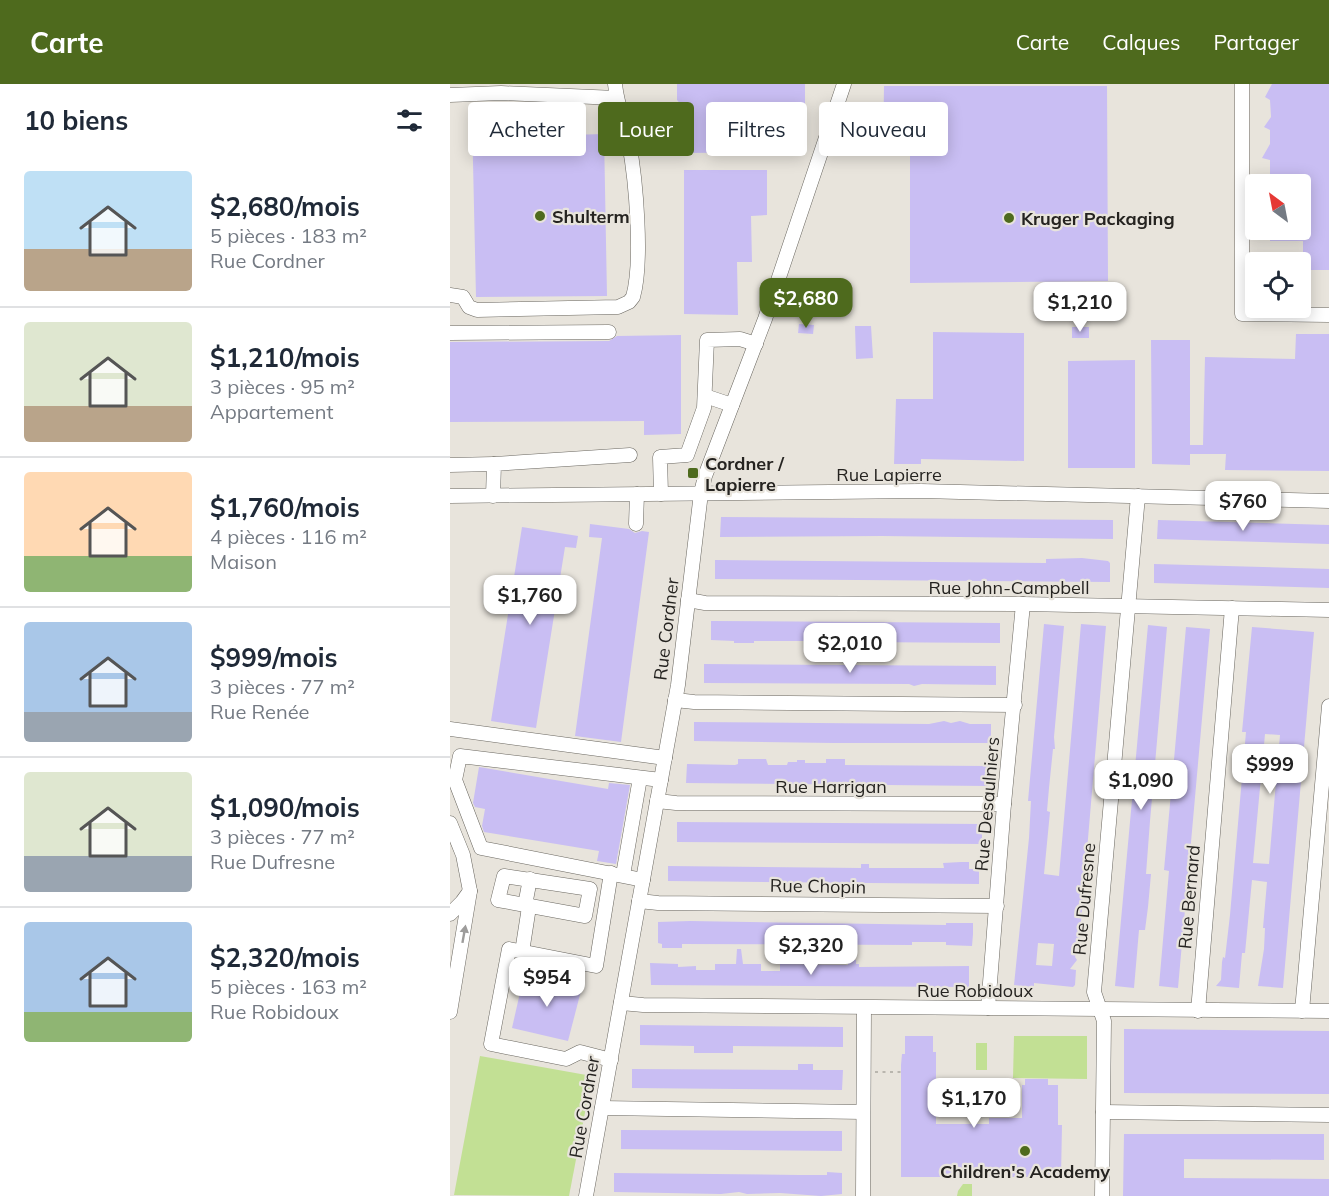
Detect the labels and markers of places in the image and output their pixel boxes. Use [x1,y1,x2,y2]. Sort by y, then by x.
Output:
place label: Shulterm [552,205,630,228]
place label: Kruger Packaging [1021,207,1175,230]
marker: Shulterm [533,209,547,223]
marker: Kruger Packaging [1002,211,1016,225]
pin: $2,680 [757,278,855,329]
pin: $1,210 [1031,282,1129,333]
place label: Cordner / Lapierre [705,452,785,496]
marker: Cordner / Lapierre [686,466,700,480]
pin: $760 [1207,481,1279,532]
pin: $1,760 [481,575,579,626]
pin: $2,010 [801,623,899,674]
pin: $999 [1234,744,1306,795]
pin: $1,090 [1092,760,1190,811]
pin: $2,320 [762,925,860,976]
pin: $954 [511,957,583,1008]
pin: $1,170 [925,1078,1023,1129]
marker: Children's Academy [1018,1144,1032,1158]
place label: Children's Academy [940,1160,1110,1183]

